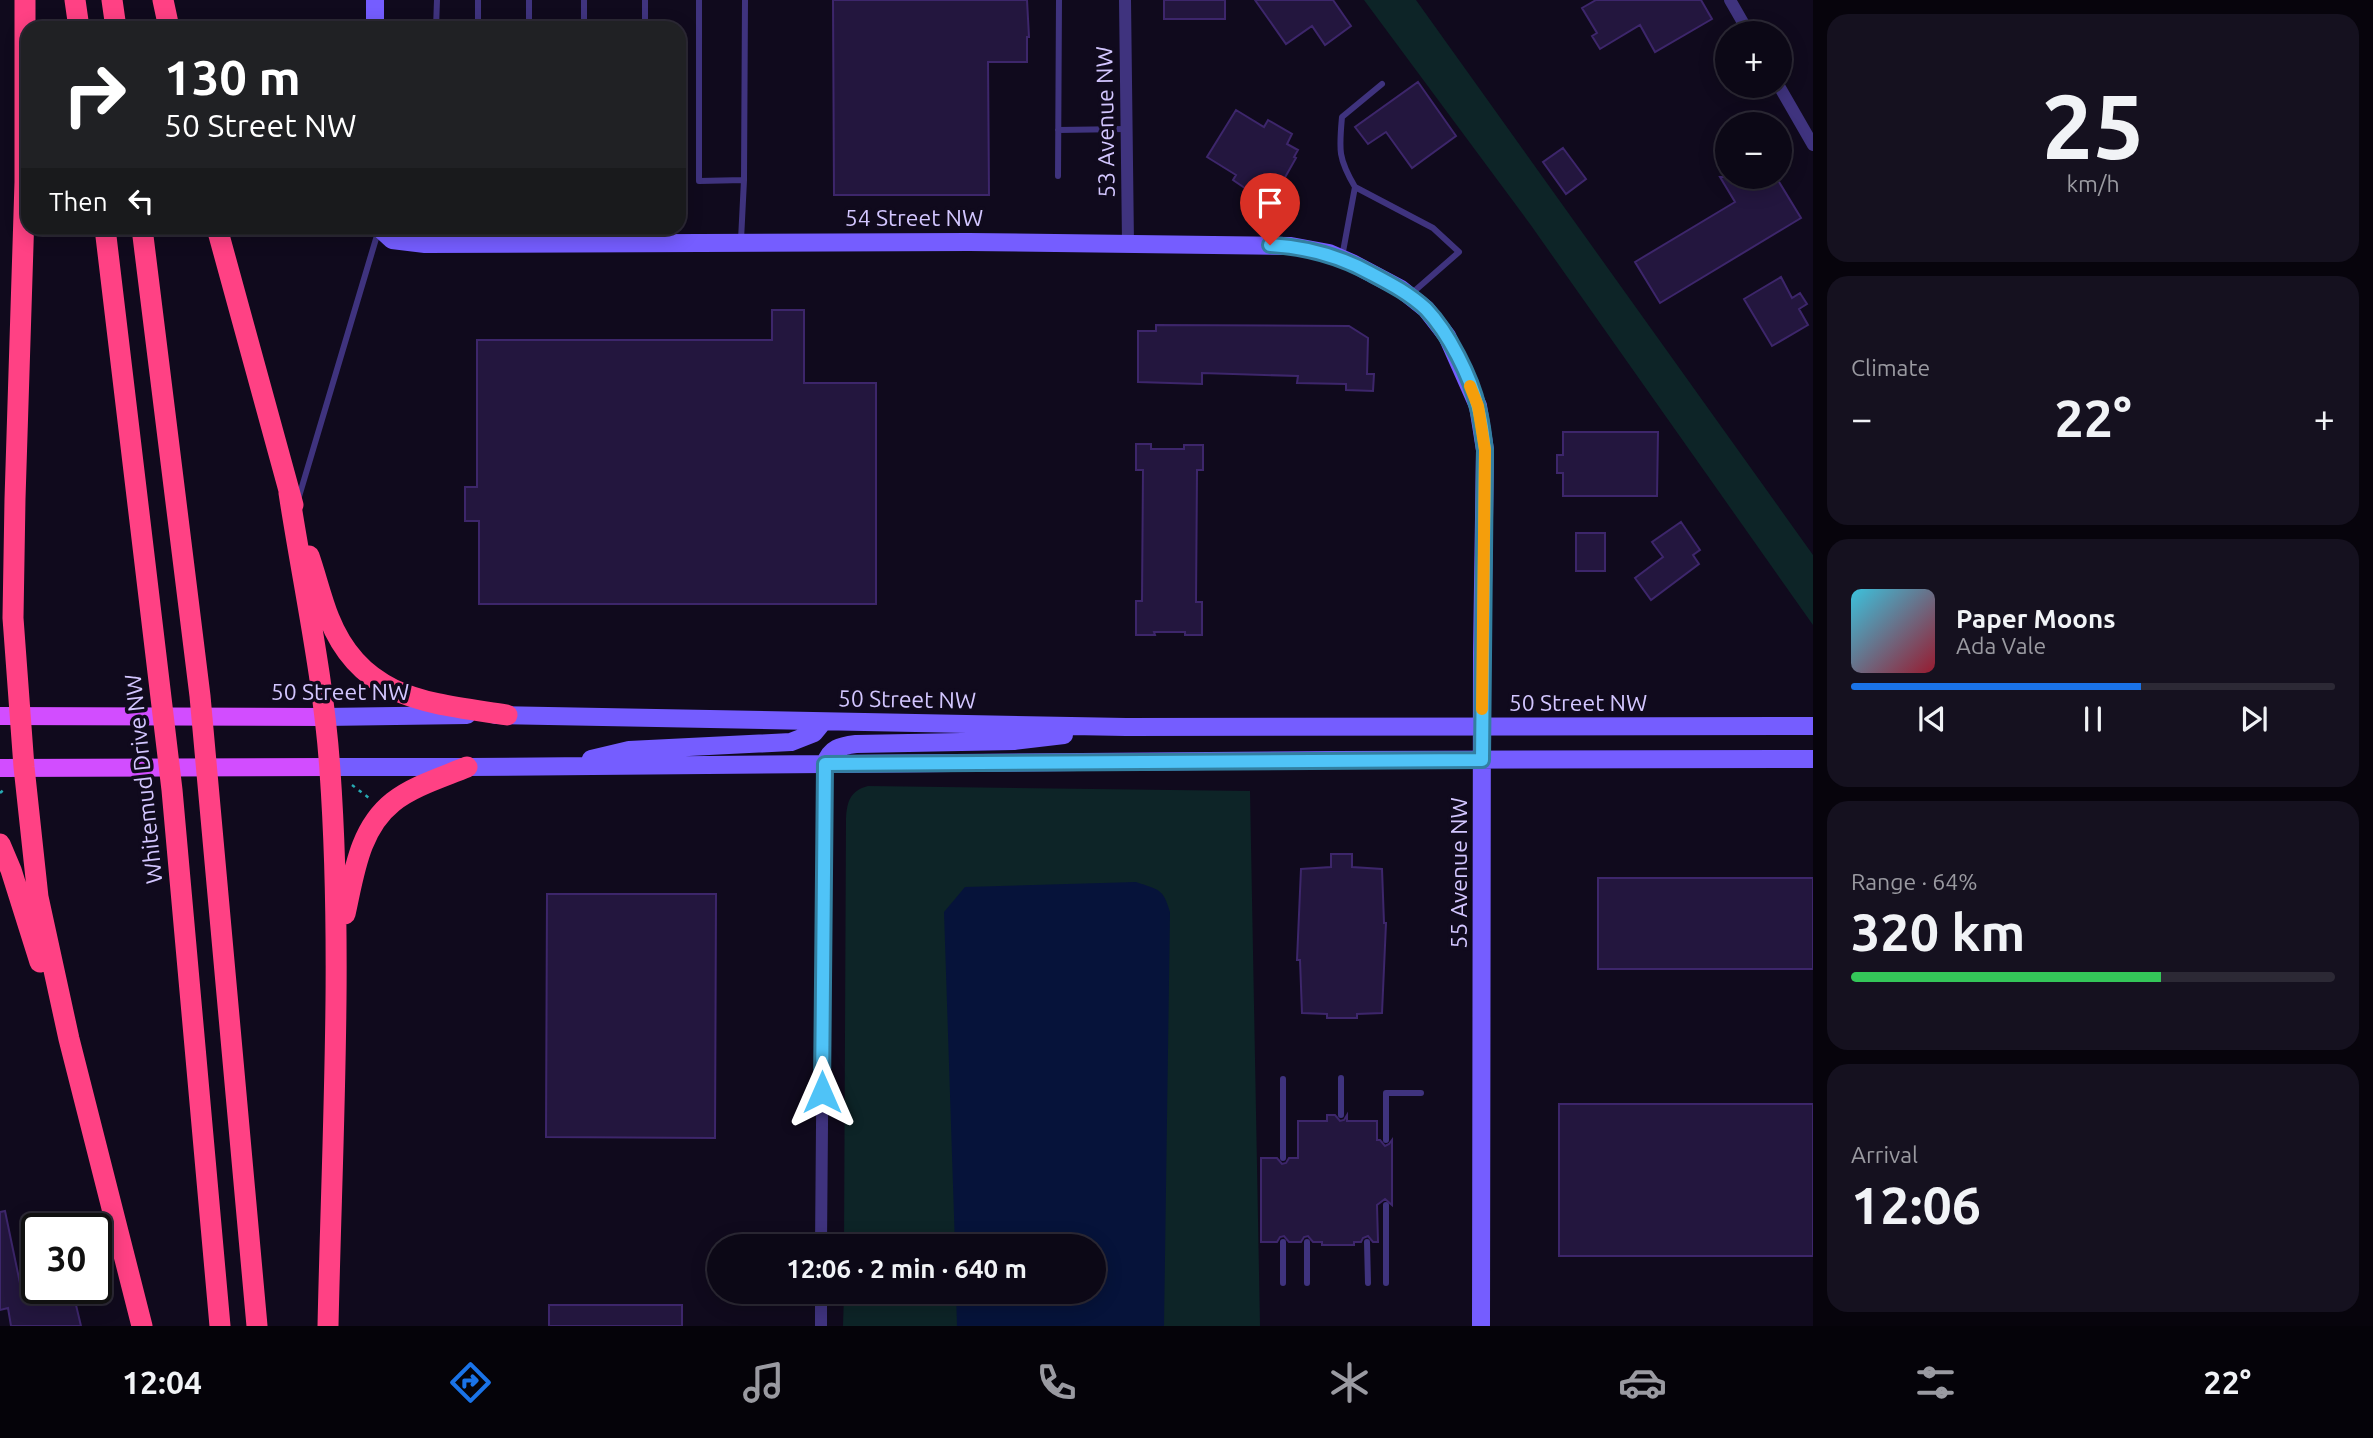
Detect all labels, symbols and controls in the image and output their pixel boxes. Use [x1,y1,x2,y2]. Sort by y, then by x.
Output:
map controls [1715,21,1792,189]
button: + [1715,21,1792,98]
street label: 53 Avenue NW [1091,46,1119,198]
icon: right [49,49,140,140]
text: 130 m [164,49,301,104]
text: 25 [2042,74,2144,176]
text: 50 Street NW [164,107,357,143]
button: − [1715,112,1792,189]
text: km/h [2066,171,2120,196]
pin [1240,173,1300,245]
icon: left [122,182,160,220]
icon: arrive [1251,184,1289,222]
text: Then [49,187,108,216]
street label: 54 Street NW [845,205,983,230]
text: Climate [1851,355,1930,380]
text: 22° [2054,389,2132,447]
text: − [1851,397,1872,439]
text: + [2314,397,2335,439]
text: Paper Moons [1956,604,2115,633]
text: Ada Vale [1956,633,2046,658]
street label: Whitemud Drive NW [120,673,166,885]
street label: 50 Street NW [271,679,409,704]
street label: 50 Street NW [838,685,976,713]
street label: 50 Street NW [1509,690,1647,715]
icon: previous [1913,700,1951,738]
icon: pause [2074,700,2112,738]
icon: next [2235,700,2273,738]
street label: 55 Avenue NW [1446,797,1471,949]
text: Range · 64% [1851,869,1978,894]
text: 320 km [1851,903,2025,961]
position arrow [785,1055,859,1129]
text: Arrival [1851,1142,1918,1167]
text: 12:06 [1851,1176,1981,1234]
speed limit sign: 30 [21,1213,112,1304]
text: 12:06 · 2 min · 640 m [786,1254,1027,1283]
icon: directions [446,1358,495,1407]
icon: music [739,1358,788,1407]
icon: phone [1032,1358,1081,1407]
icon: climate [1325,1358,1374,1407]
icon: car [1618,1358,1667,1407]
icon: filters [1911,1358,1960,1407]
text: 12:04 [122,1364,202,1400]
text: 22° [2204,1364,2251,1400]

